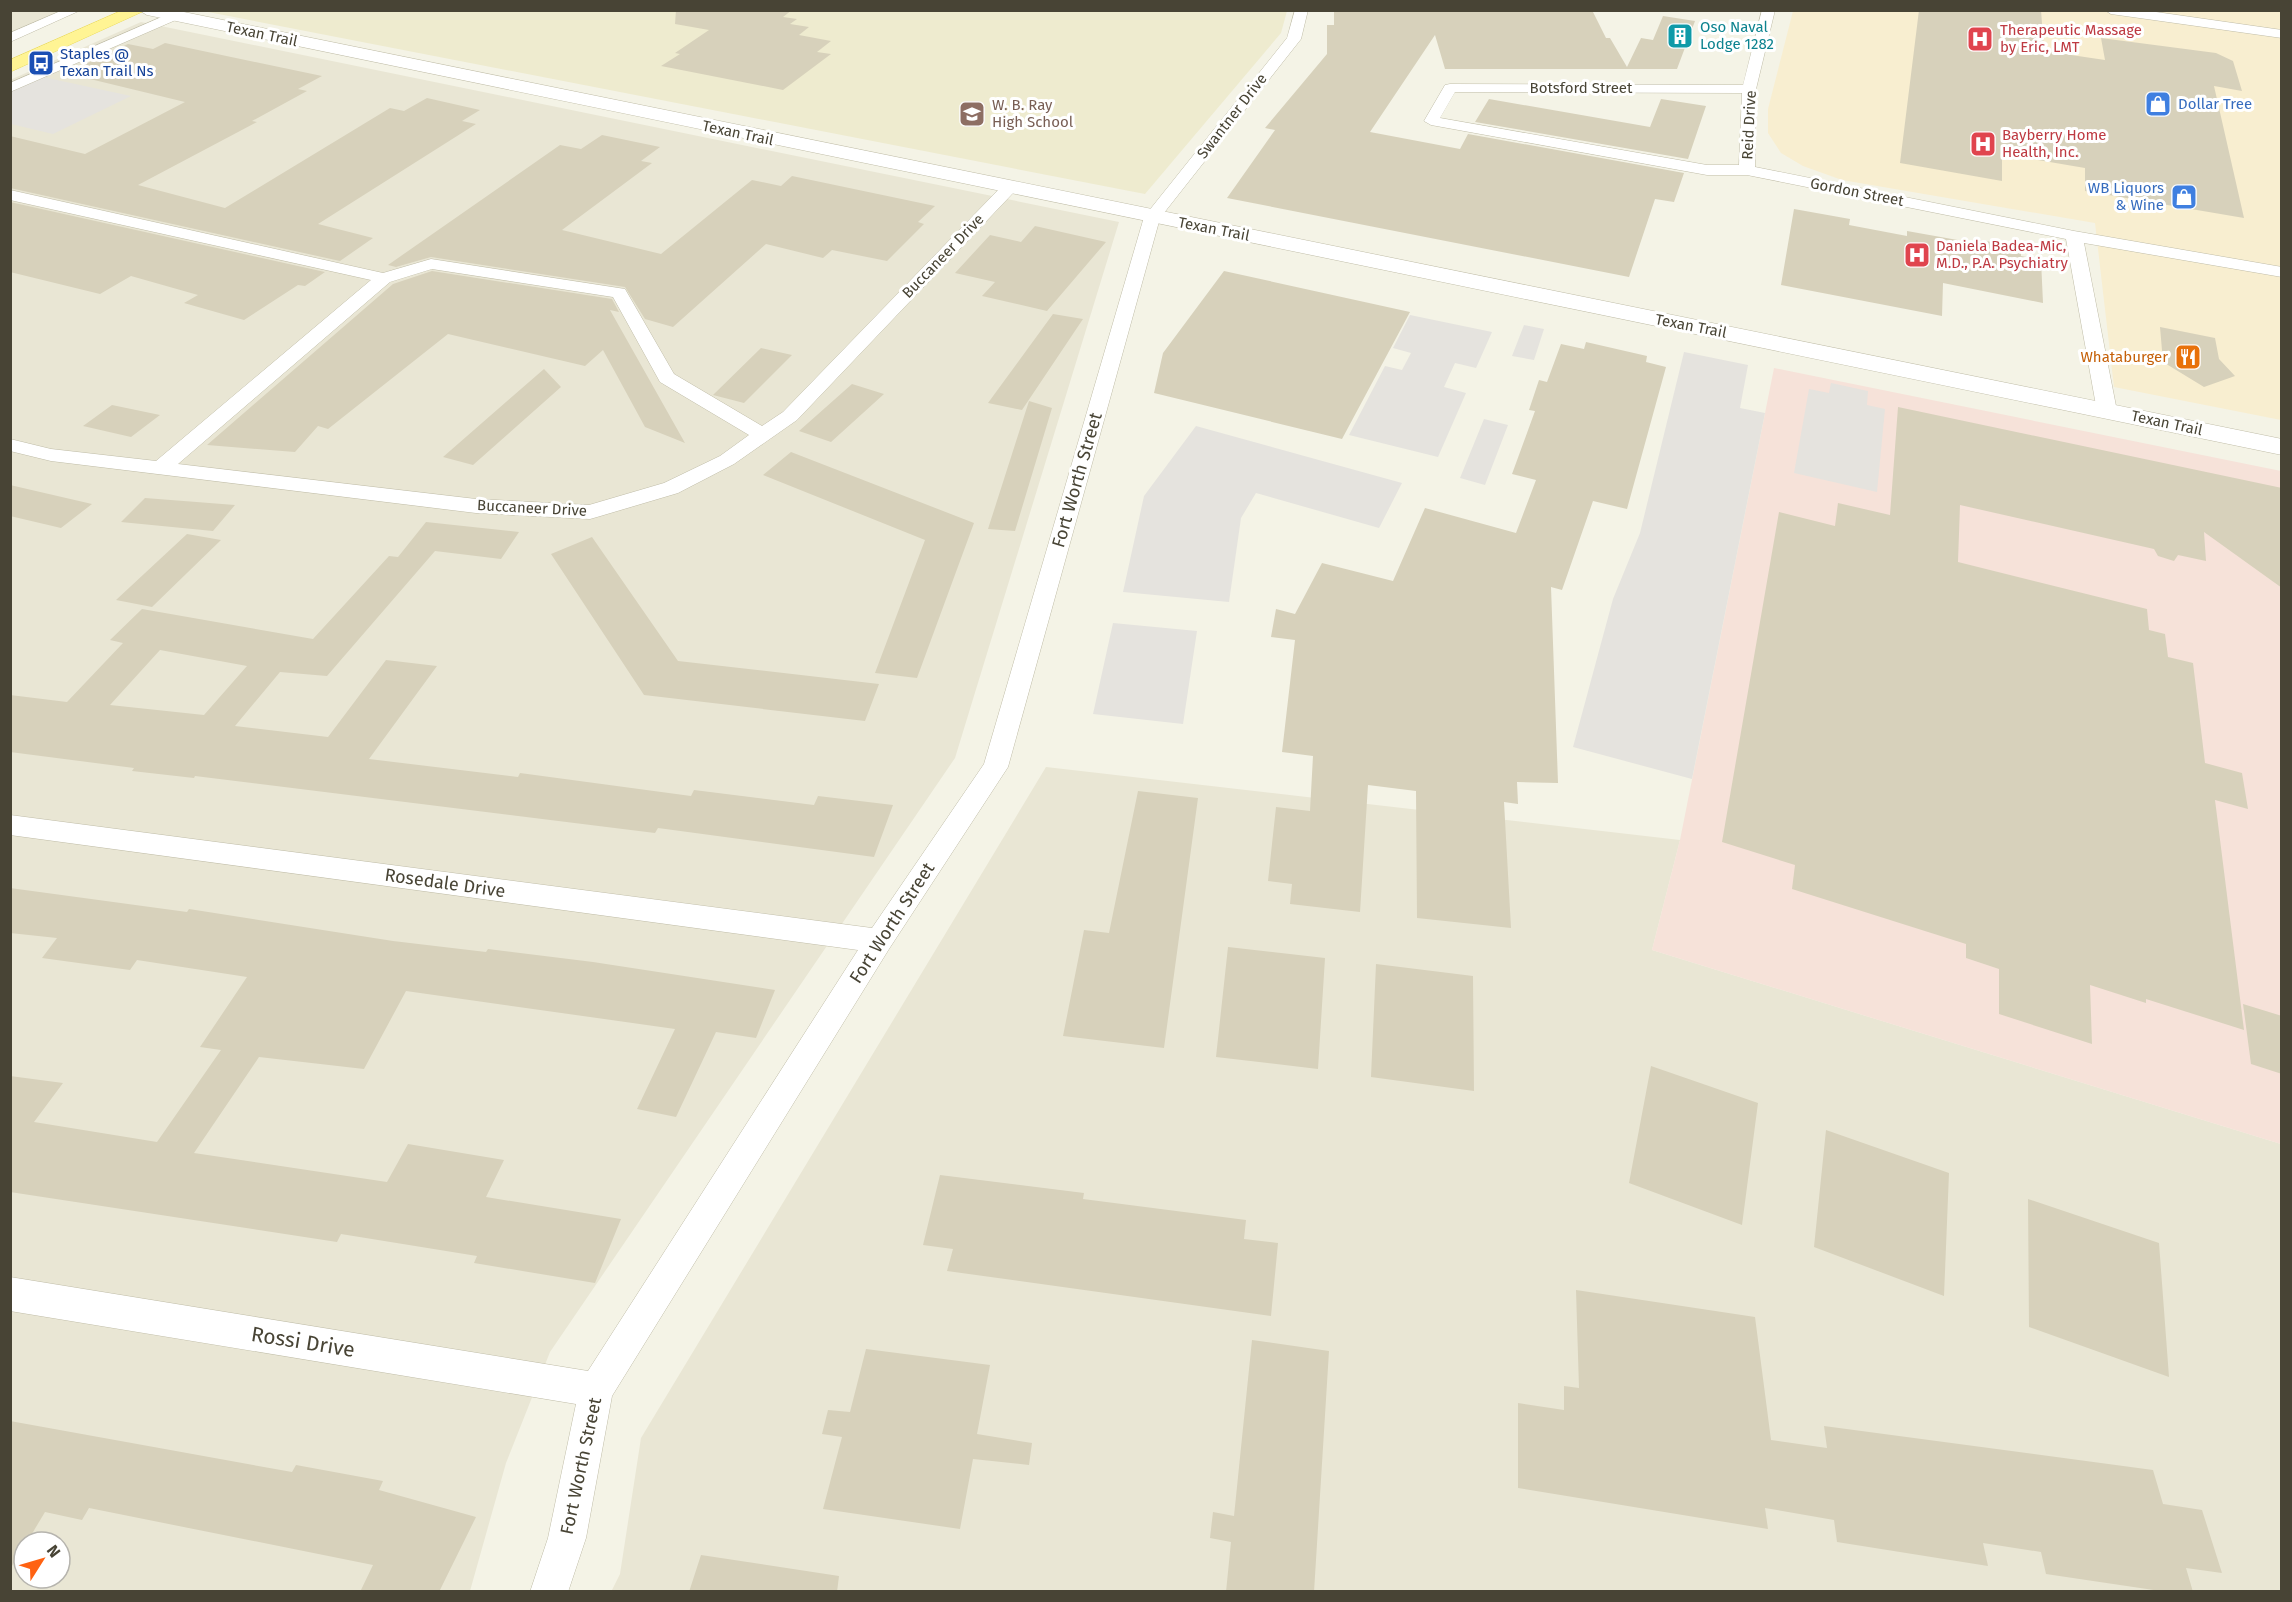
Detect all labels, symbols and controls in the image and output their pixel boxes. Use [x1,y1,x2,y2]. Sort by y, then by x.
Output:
street label: Texan Trail [225,18,300,50]
place label: Oso Naval Lodge 1282 [1700,18,1774,53]
building icon: Oso Naval Lodge 1282 [1665,21,1695,51]
place label: Therapeutic Massage by Eric, LMT [2000,21,2142,56]
hospital icon: Therapeutic Massage by Eric, LMT [1965,24,1995,54]
place label: Staples @ Texan Trail Ns [60,45,154,80]
bus stop icon: Staples @ Texan Trail Ns [26,48,56,78]
street label: Swantner Drive [1193,70,1271,162]
street label: Botsford Street [1530,79,1633,97]
shop icon: Dollar Tree [2143,89,2173,119]
street label: Reid Drive [1738,90,1760,160]
place label: Dollar Tree [2178,95,2252,113]
place label: W. B. Ray High School [992,96,1074,131]
school or university icon: W. B. Ray High School [957,99,987,129]
street label: Texan Trail [701,117,776,149]
place label: Bayberry Home Health, Inc. [2002,126,2106,161]
hospital icon: Bayberry Home Health, Inc. [1968,129,1998,159]
street label: Gordon Street [1809,174,1906,210]
place label: WB Liquors & Wine [2088,179,2164,214]
shop icon: WB Liquors & Wine [2169,182,2199,212]
street label: Buccaneer Drive [898,210,988,302]
street label: Texan Trail [1177,213,1252,245]
place label: Daniela Badea-Mic, M.D., P.A. Psychiatry [1936,237,2068,272]
hospital icon: Daniela Badea-Mic, M.D., P.A. Psychiatry [1902,240,1932,270]
street label: Texan Trail [1654,310,1729,342]
restaurant icon: Whataburger [2173,342,2203,372]
place label: Whataburger [2080,348,2168,366]
street label: Texan Trail [2130,407,2205,439]
street label: Fort Worth Street [1047,409,1107,550]
street label: Buccaneer Drive [477,496,587,520]
street label: Fort Worth Street [845,858,940,988]
street label: Rosedale Drive [383,864,507,902]
street label: Rossi Drive [249,1321,357,1363]
street label: Fort Worth Street [556,1395,606,1537]
north arrow [12,1530,72,1590]
text: N [43,1541,64,1561]

